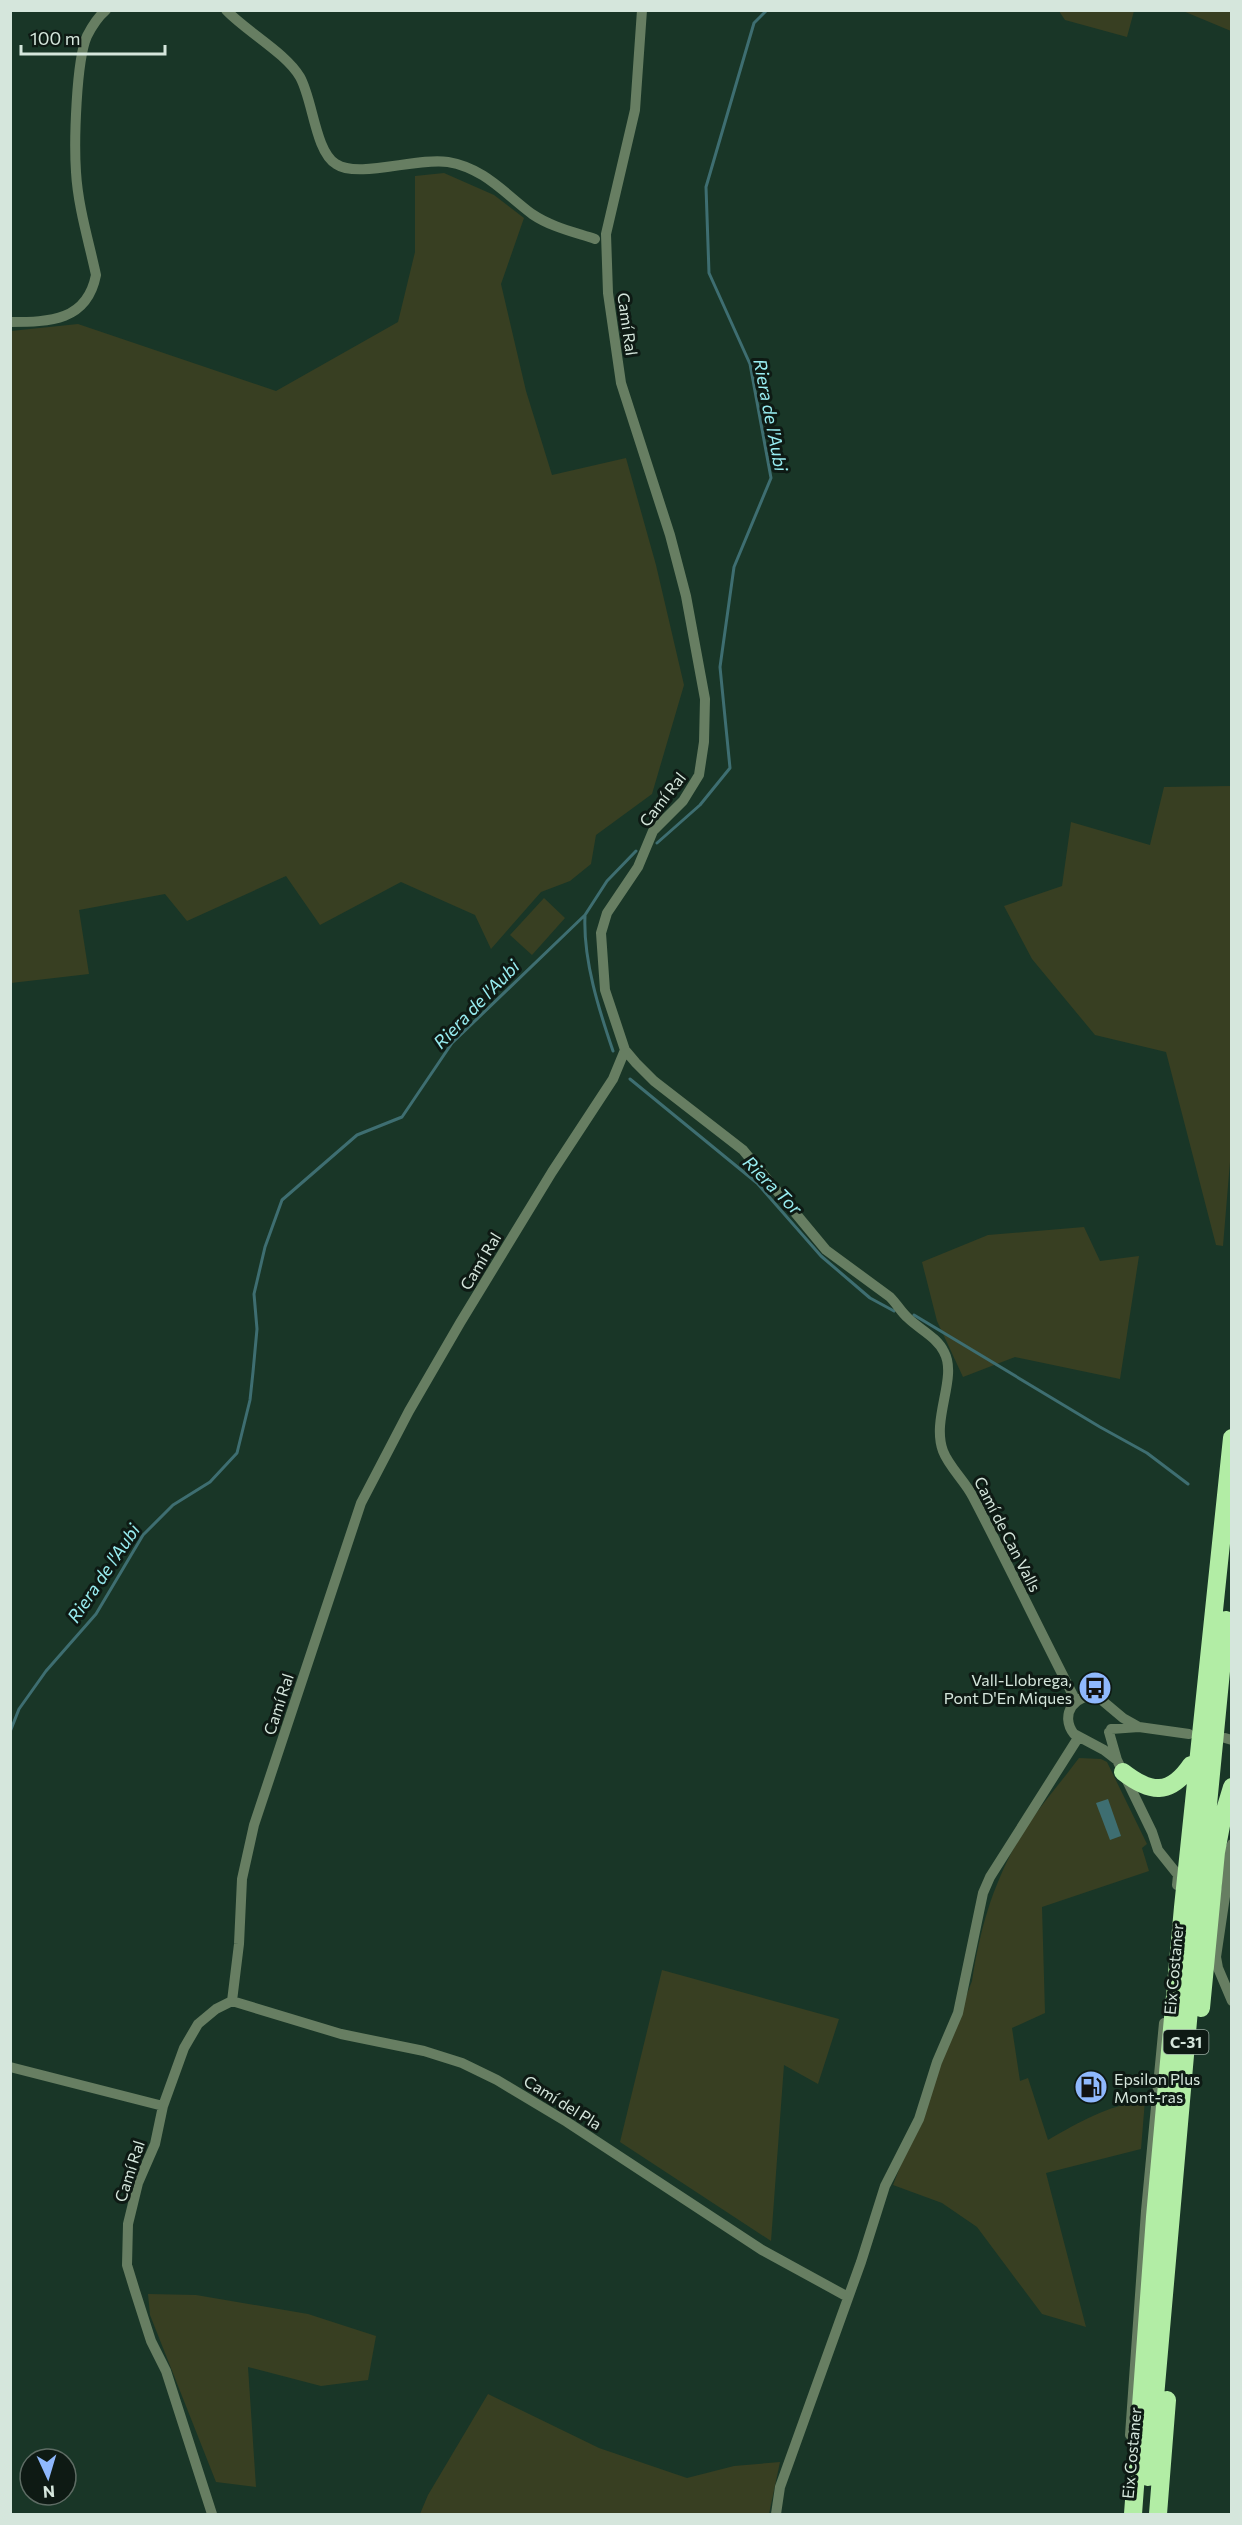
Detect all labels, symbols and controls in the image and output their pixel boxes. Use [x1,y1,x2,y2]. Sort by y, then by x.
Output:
scale bar [21,18,165,56]
text: 100 m [30,27,80,49]
street label: Camí Ral [614,291,642,357]
water label: Riera de l'Aubi [749,357,793,474]
street label: Camí Ral [635,768,689,830]
water label: Riera de l'Aubi [428,954,525,1053]
water label: Riera Tor [739,1151,808,1220]
street label: Camí Ral [455,1229,505,1293]
street label: Camí de Can Valls [971,1473,1045,1595]
water label: Riera de l'Aubi [62,1518,145,1626]
place label: Vall-Llobrega, Pont D'En Miques [944,1670,1072,1707]
bus stop icon: Vall-Llobrega, Pont D'En Miques [1077,1670,1113,1706]
street label: Camí Ral [259,1671,297,1737]
street label: Eix Costaner [1160,1922,1187,2016]
road number: C-31 [1164,2030,1208,2054]
fuel station icon: Epsilon Plus Mont-ras [1073,2069,1109,2105]
place label: Epsilon Plus Mont-ras [1114,2069,1200,2106]
street label: Camí del Pla [521,2071,605,2133]
street label: Camí Ral [110,2138,148,2204]
street label: Eix Costaner [1118,2406,1145,2500]
north arrow [18,2447,78,2507]
text: N [42,2483,56,2502]

